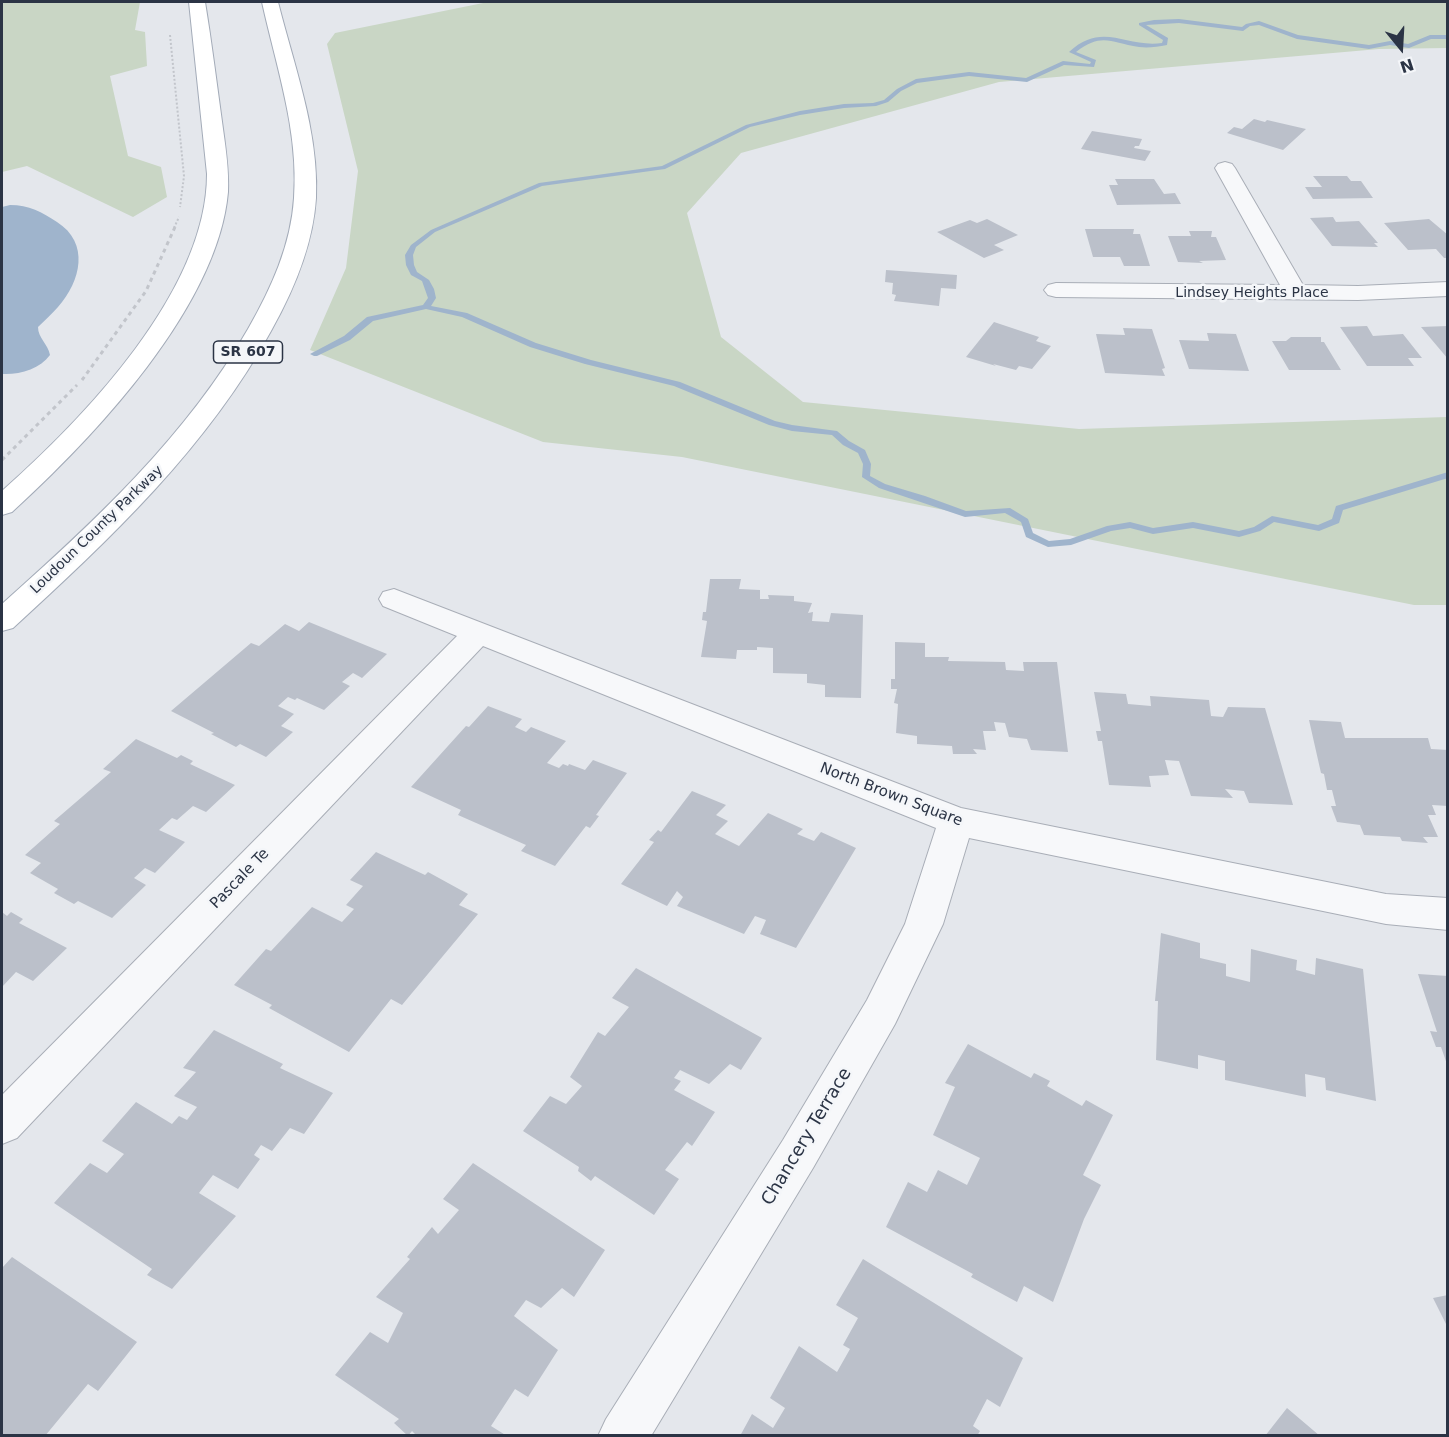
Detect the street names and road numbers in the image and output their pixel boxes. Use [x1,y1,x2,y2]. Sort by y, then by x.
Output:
street label: Lindsey Heights Place [1175,285,1329,301]
road number: SR 607 [214,341,282,363]
street label: Loudoun County Parkway [27,462,167,598]
street label: North Brown Square [817,759,965,831]
street label: Pascale Te [207,845,273,913]
street label: Chancery Terrace [757,1064,857,1210]

